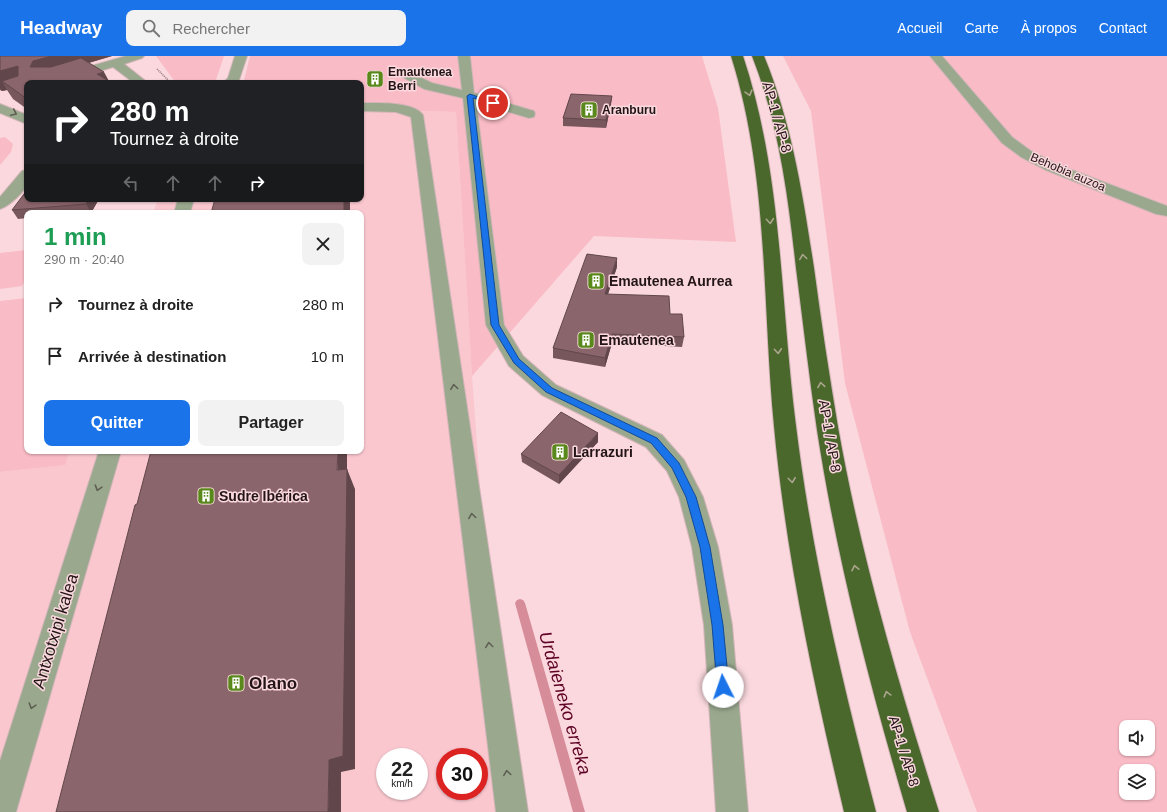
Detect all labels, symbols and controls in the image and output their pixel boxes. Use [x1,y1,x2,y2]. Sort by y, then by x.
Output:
search box [126,10,406,46]
text: Headway [20,17,102,38]
icon: search [140,17,162,39]
text: Rechercher [172,20,250,37]
text: Accueil [897,20,942,36]
text: Carte [964,20,999,36]
text: À propos [1021,20,1077,36]
text: Contact [1099,20,1147,36]
place label: Emautenea Berri [388,65,452,93]
building icon: Emautenea Berri [365,69,385,89]
street label: AP-1 / AP-8 [759,80,795,155]
pin [476,86,510,120]
one-way arrow [744,89,753,96]
icon: arrive [482,92,504,114]
icon: right [44,96,96,148]
text: 280 m [110,96,189,127]
building icon: Aranburu [579,100,599,120]
place label: Aranburu [602,103,656,117]
one-way arrow [9,108,17,116]
text: Tournez à droite [110,129,239,149]
street label: Behobia auzoa [1028,150,1108,194]
icon: left [120,172,142,194]
icon: ahead [162,172,184,194]
icon: ahead [204,172,226,194]
icon: right [246,172,268,194]
one-way arrow [765,218,774,224]
text: 1 min [44,223,107,250]
button: close [302,223,344,265]
text: 290 m · 20:40 [44,252,124,267]
one-way arrow [799,254,808,260]
building icon: Emautenea Aurrea [586,271,606,291]
place label: Emautenea Aurrea [609,273,732,289]
icon: right [44,293,66,315]
text: Tournez à droite [78,296,194,313]
text: 280 m [302,296,344,313]
building icon: Emautenea [576,330,596,350]
place label: Emautenea [599,332,674,348]
icon: arrive [44,345,66,367]
text: Arrivée à destination [78,348,226,365]
text: 10 m [311,348,344,365]
one-way arrow [774,348,782,354]
one-way arrow [817,382,826,389]
one-way arrow [450,384,459,390]
street label: AP-1 / AP-8 [816,399,844,474]
button: Quitter [44,400,190,446]
button: Partager [198,400,344,446]
building icon: Larrazuri [550,442,570,462]
place label: Larrazuri [573,444,633,460]
one-way arrow [787,477,796,483]
one-way arrow [94,485,103,492]
building icon: Sudre Ibérica [196,486,216,506]
place label: Sudre Ibérica [219,488,308,504]
one-way arrow [468,513,477,519]
one-way arrow [851,565,859,572]
street label: Antxotxipi kalea [29,571,82,691]
water label: Urdaieneko erreka [535,629,595,777]
one-way arrow [485,641,494,648]
position arrow [702,666,744,708]
building icon: Olano [226,673,246,693]
place label: Olano [249,674,297,693]
one-way arrow [883,691,892,698]
one-way arrow [28,703,37,710]
street label: AP-1 / AP-8 [886,714,922,789]
map controls [1119,720,1155,800]
button: sound [1119,720,1155,756]
speed limit sign: 30 [436,748,488,800]
text: 22 [391,758,413,780]
button: layers [1119,764,1155,800]
one-way arrow [503,770,512,776]
text: km/h [391,778,413,789]

